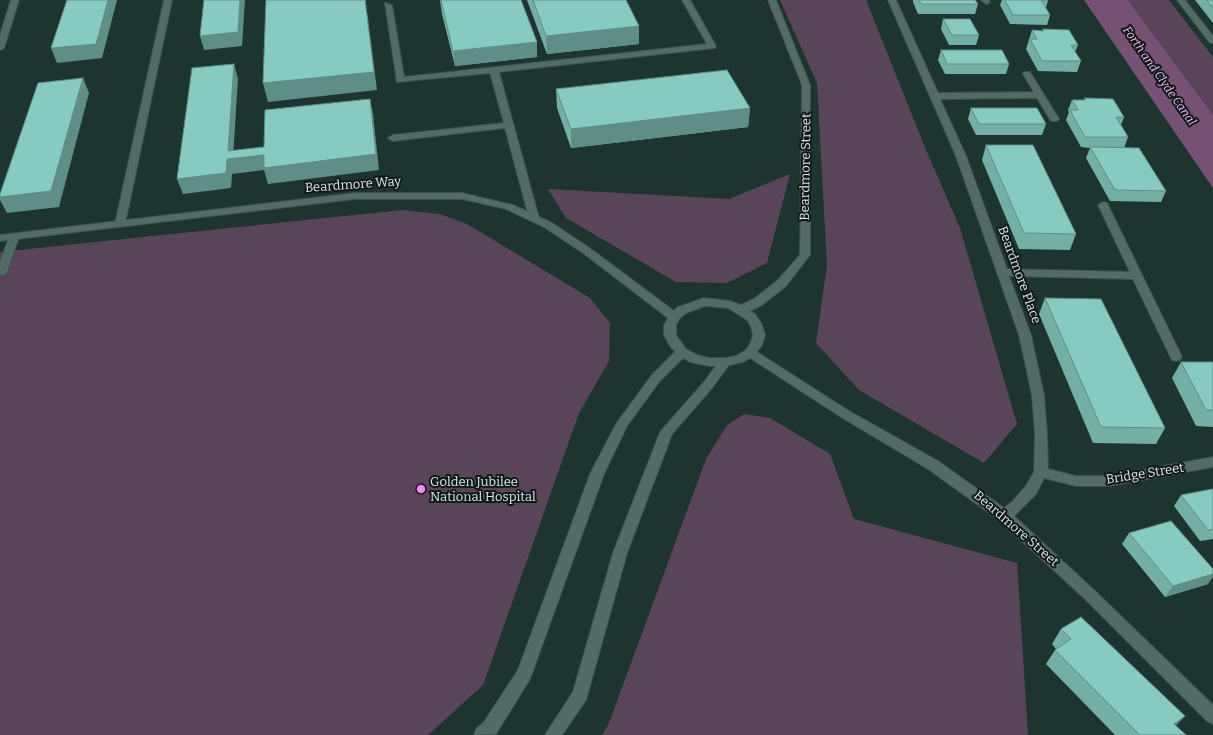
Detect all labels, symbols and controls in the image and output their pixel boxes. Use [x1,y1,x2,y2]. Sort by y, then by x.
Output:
water label: Forth and Clyde Canal [1119,24,1199,128]
street label: Beardmore Street [797,113,815,221]
street label: Beardmore Way [304,174,402,196]
street label: Beardmore Place [994,224,1044,326]
street label: Bridge Street [1105,460,1185,488]
place label: Golden Jubilee National Hospital [430,474,536,505]
marker: Golden Jubilee National Hospital [415,483,427,495]
street label: Beardmore Street [970,488,1062,570]

